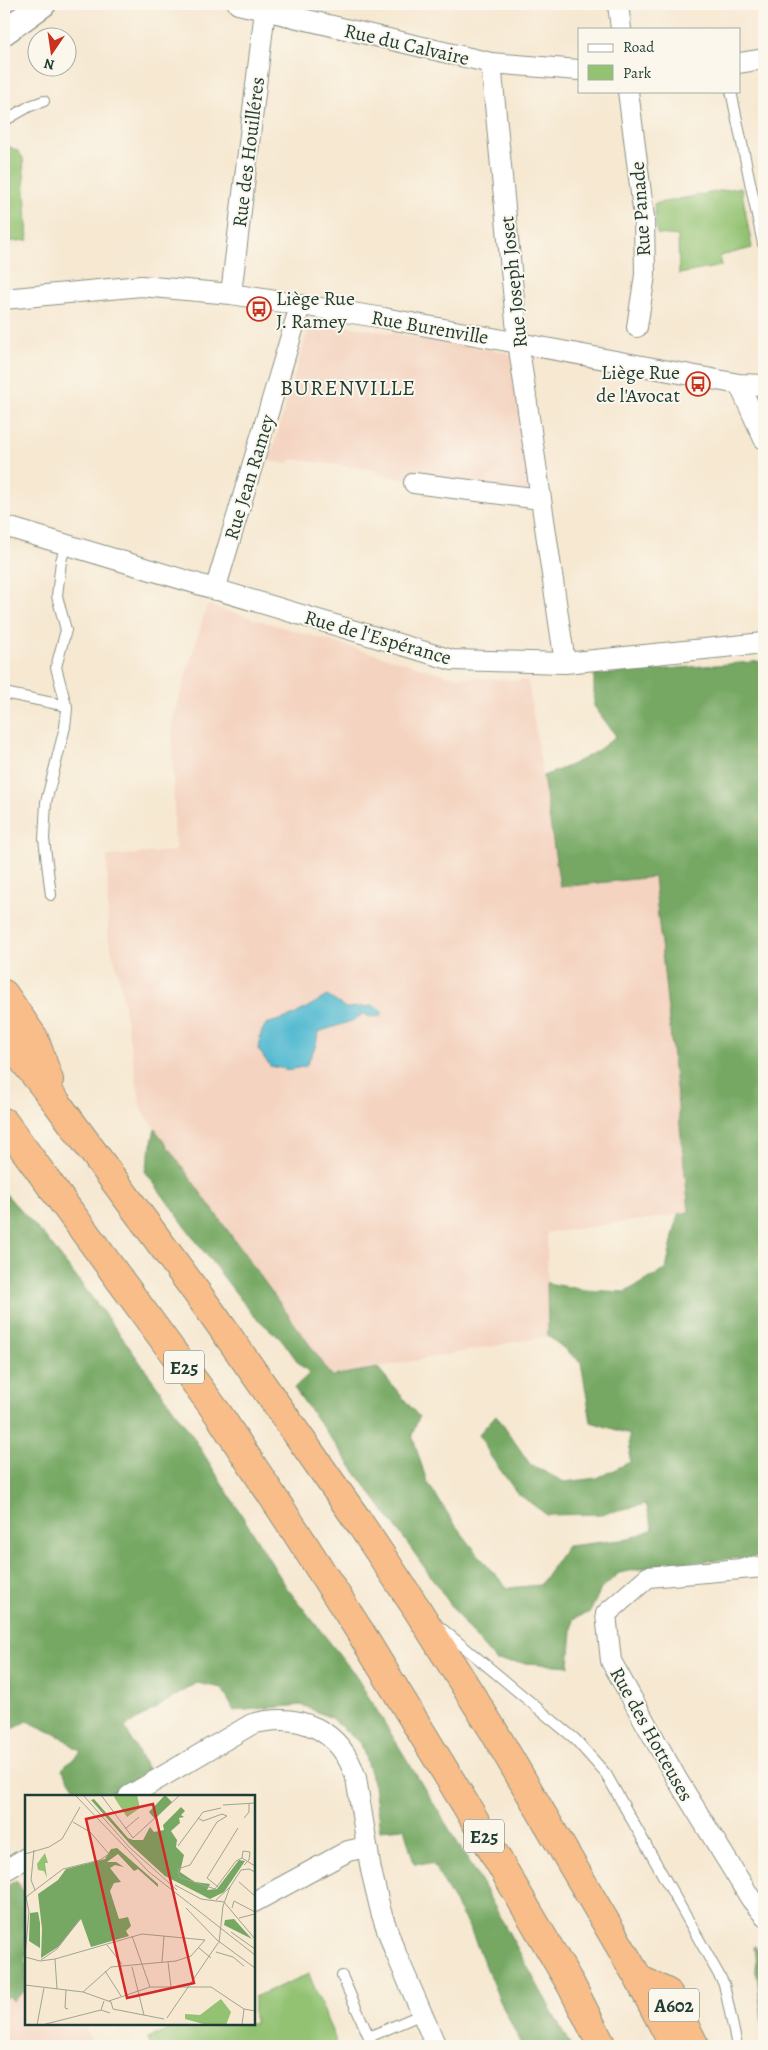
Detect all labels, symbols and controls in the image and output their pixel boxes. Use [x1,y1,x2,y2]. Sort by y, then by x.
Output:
street label: Rue du Calvaire [342,17,472,72]
north arrow [28,28,78,78]
legend [578,28,740,92]
text: Road [623,37,655,57]
text: N [42,54,56,75]
text: Park [623,63,652,83]
street label: Rue des Houilléres [226,75,271,229]
street label: Rue Panade [624,160,657,257]
street label: Rue Joseph Joset [493,214,534,349]
place label: Liège Rue J. Ramey [276,285,355,335]
bus stop icon: Liège Rue J. Ramey [246,296,272,322]
street label: Rue Burenville [369,304,491,351]
place label: Liège Rue de l'Avocat [596,359,680,409]
bus stop icon: Liège Rue de l'Avocat [685,371,711,397]
district label: BURENVILLE [280,373,416,403]
street label: Rue Jean Ramey [218,410,282,543]
street label: Rue de l'Espérance [301,604,455,671]
road number: E25 [164,1350,204,1384]
street label: Rue des Hotteuses [603,1662,700,1806]
inset map [25,1795,255,2025]
road number: E25 [464,1820,504,1852]
road number: A602 [649,1988,699,2022]

